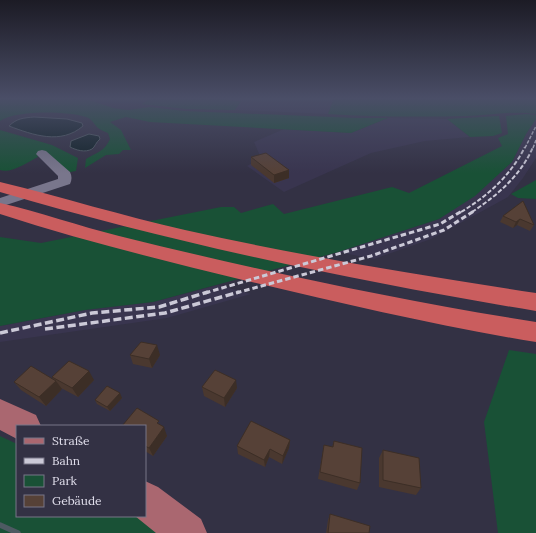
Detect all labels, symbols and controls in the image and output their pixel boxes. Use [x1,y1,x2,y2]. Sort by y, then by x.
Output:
legend [16,425,146,517]
text: Straße [52,433,90,448]
text: Bahn [52,453,80,468]
text: Park [52,473,78,488]
text: Gebäude [52,493,102,508]

